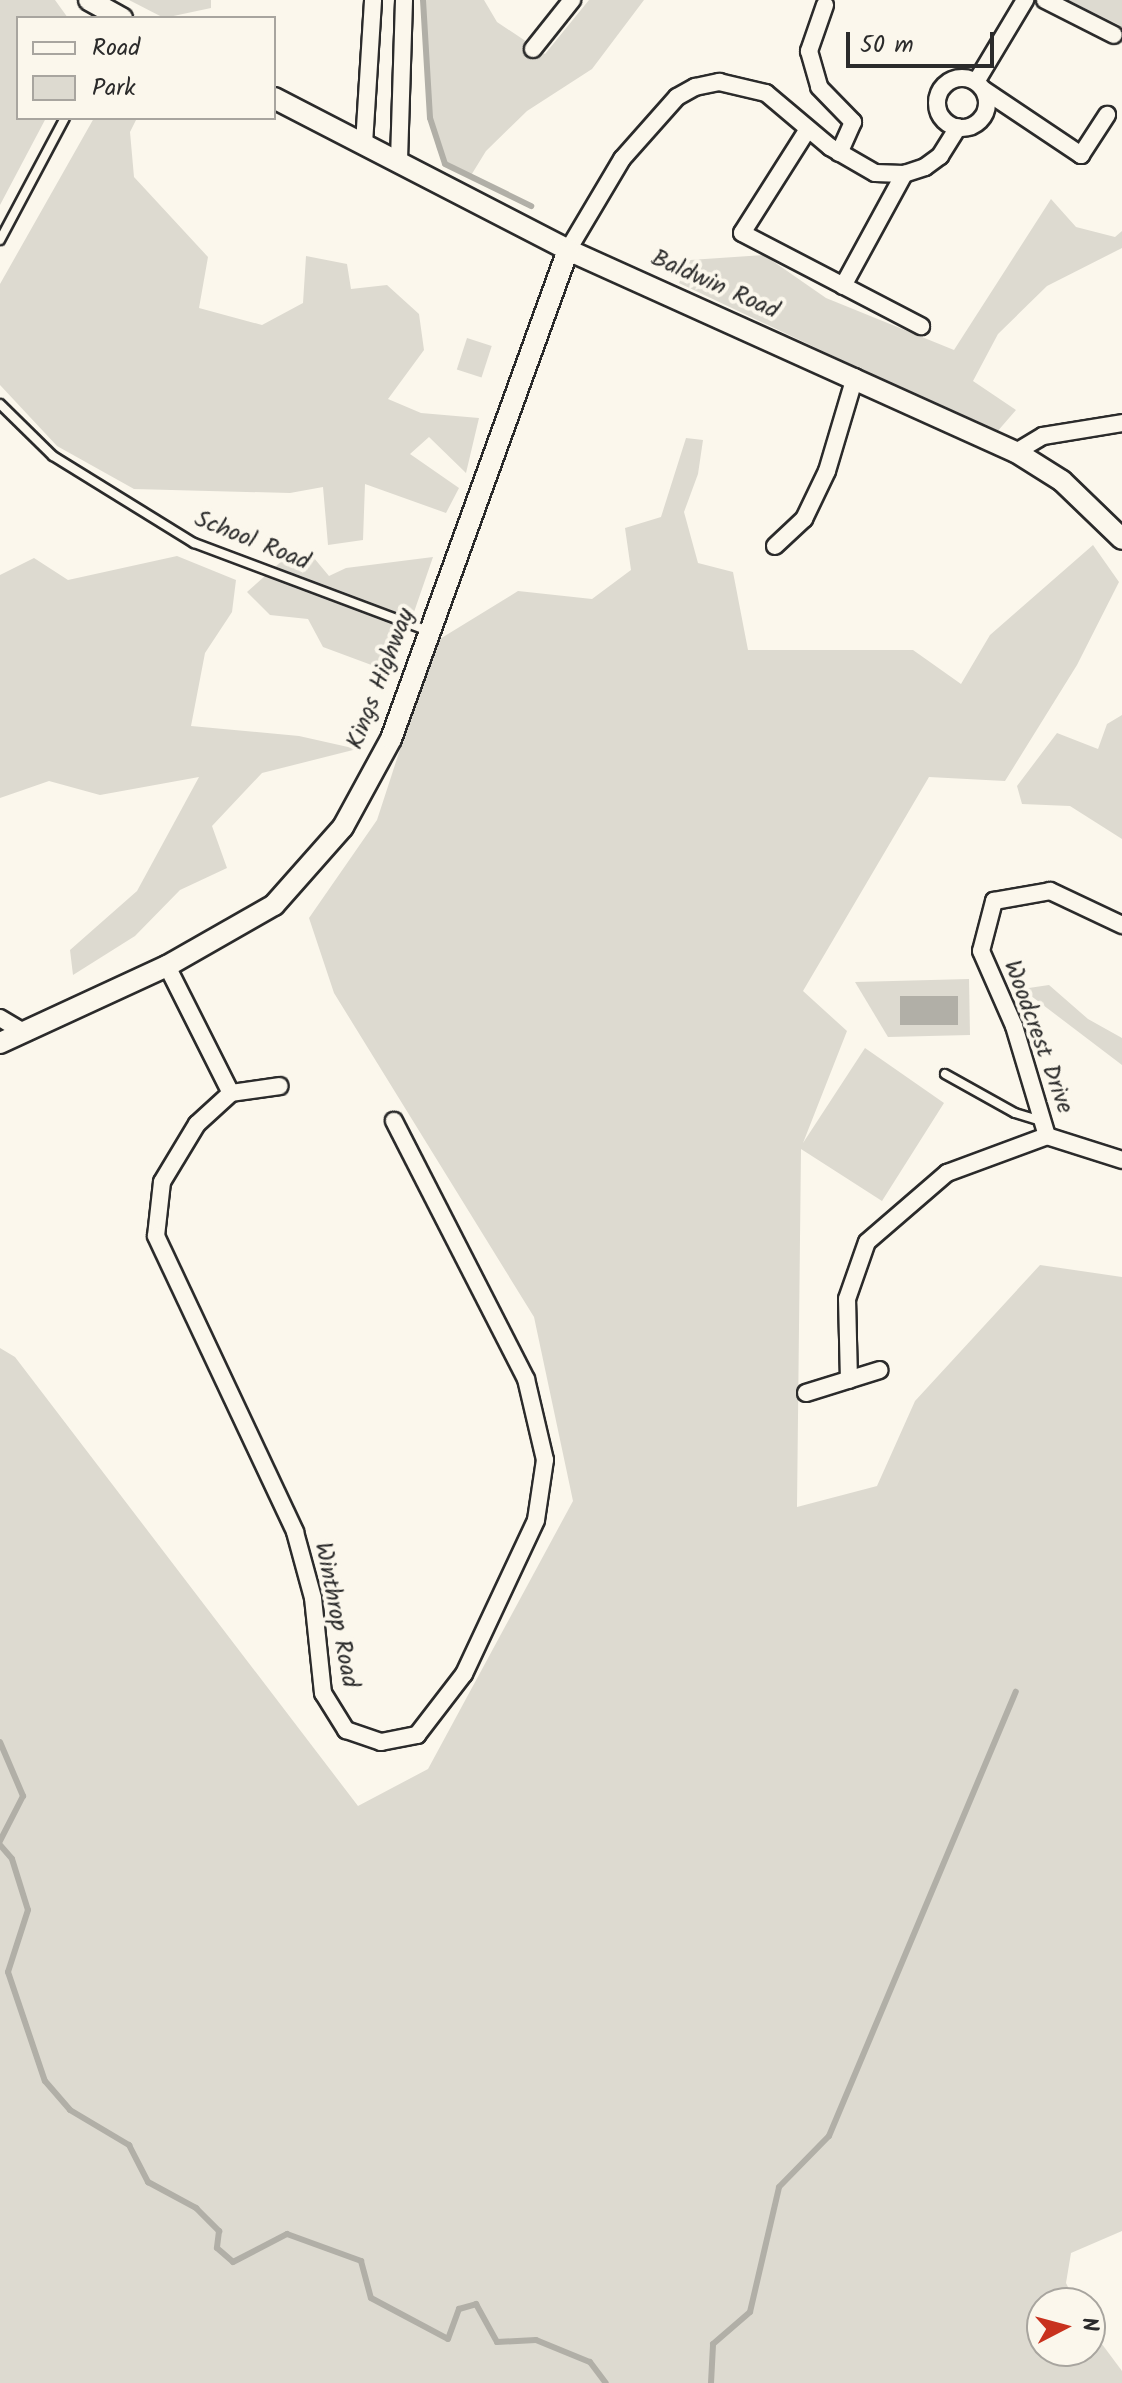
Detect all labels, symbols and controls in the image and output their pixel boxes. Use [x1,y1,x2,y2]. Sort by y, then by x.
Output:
legend [16,16,276,120]
scale bar [850,16,998,66]
text: 50 m [860,26,914,65]
text: Road [92,29,140,68]
text: Park [92,69,136,108]
street label: Baldwin Road [647,244,783,326]
street label: School Road [190,505,314,577]
street label: Kings Highway [341,604,421,754]
street label: Woodcrest Drive [997,956,1079,1118]
street label: Winthrop Road [308,1540,364,1690]
north arrow [1026,2287,1106,2367]
text: N [1070,2316,1107,2333]

